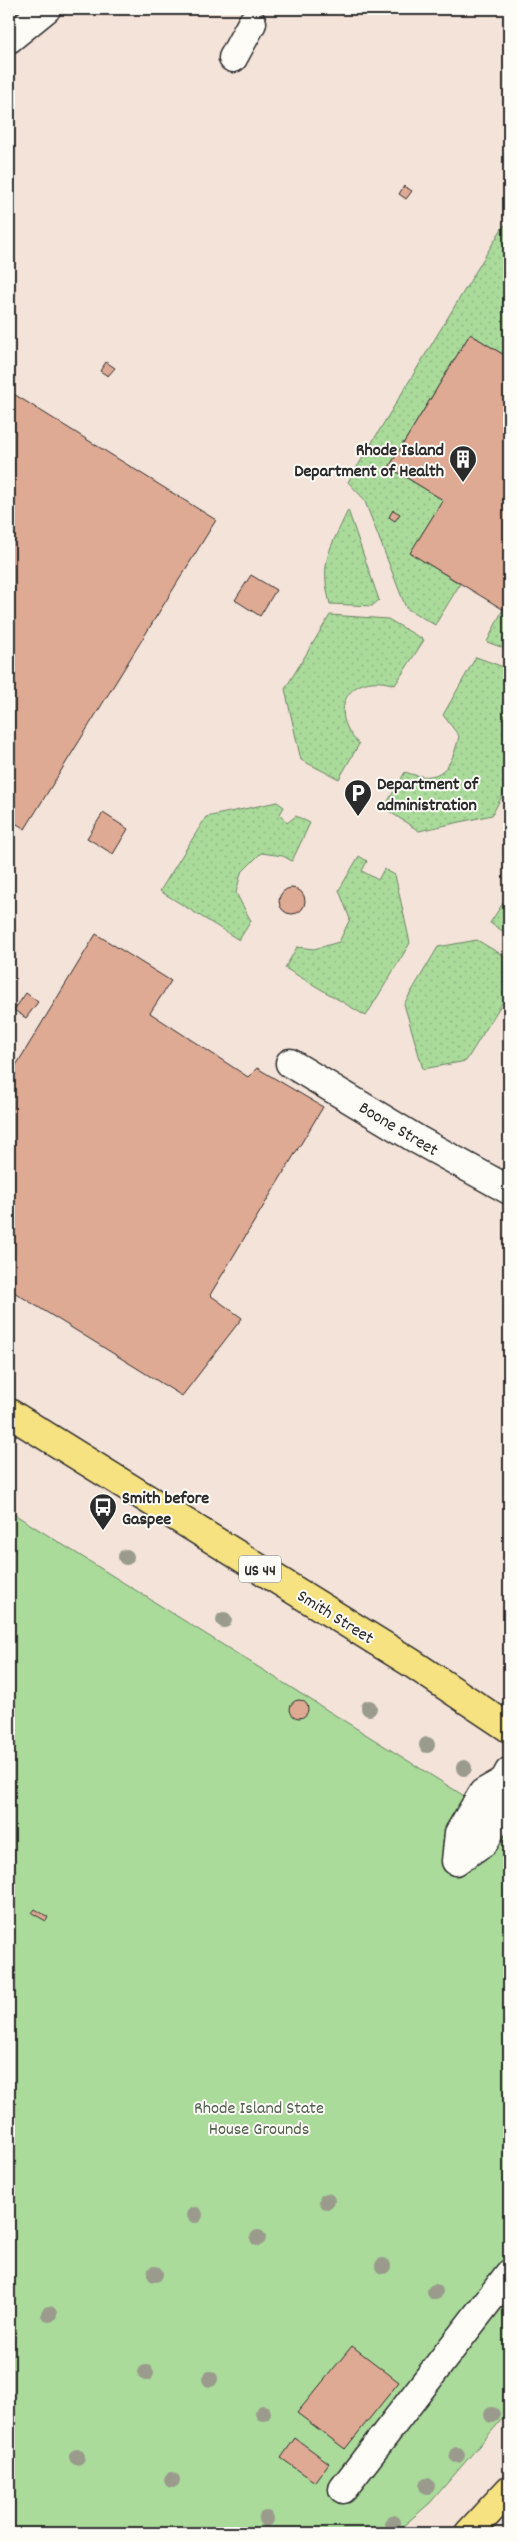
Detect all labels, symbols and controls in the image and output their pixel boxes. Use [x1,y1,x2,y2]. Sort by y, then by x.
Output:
place label: Rhode Island Department of Health [294,439,444,485]
building icon: Rhode Island Department of Health [448,444,478,483]
place label: Department of administration [377,773,480,819]
parking icon: Department of administration [343,778,373,817]
street label: Boone Street [353,1097,442,1164]
place label: Smith before Gaspee [122,1487,209,1533]
bus stop icon: Smith before Gaspee [88,1492,118,1531]
road number: US 44 [239,1556,281,1582]
street label: Smith Street [291,1585,378,1652]
park label: Rhode Island State House Grounds [194,2097,324,2143]

